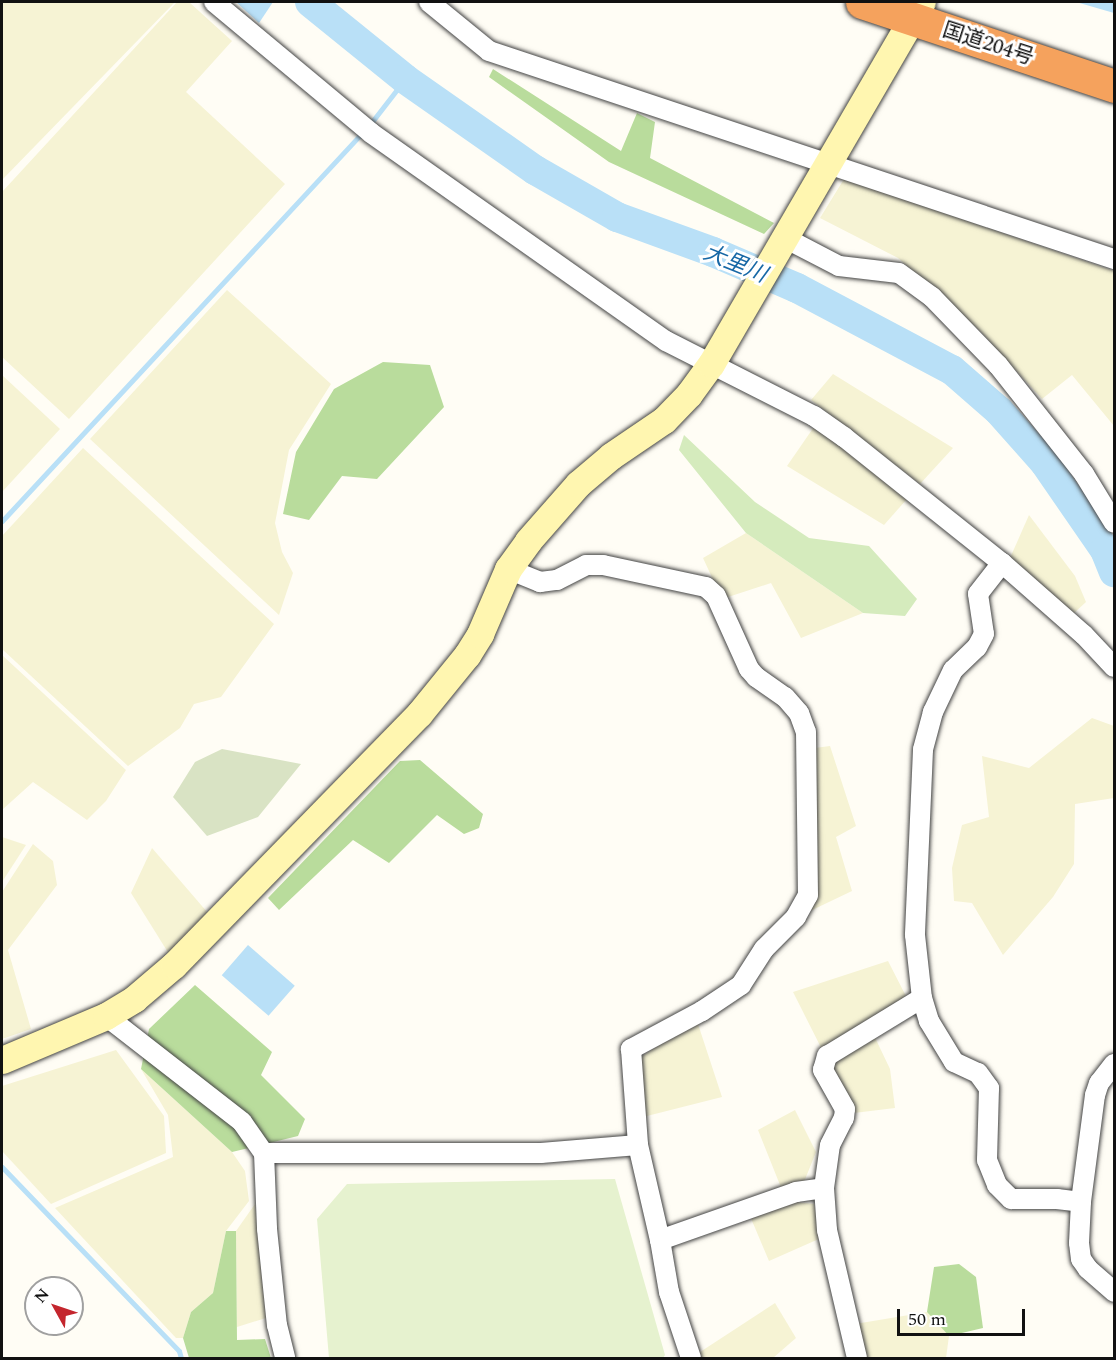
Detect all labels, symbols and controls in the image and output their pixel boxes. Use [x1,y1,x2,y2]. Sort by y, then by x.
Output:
street label: 国道204号 [939,17,1037,71]
water label: 大里川 [699,239,771,289]
north arrow [24,1276,84,1336]
text: N [28,1283,55,1308]
scale bar [900,1297,1028,1335]
text: 50 m [908,1306,946,1333]

